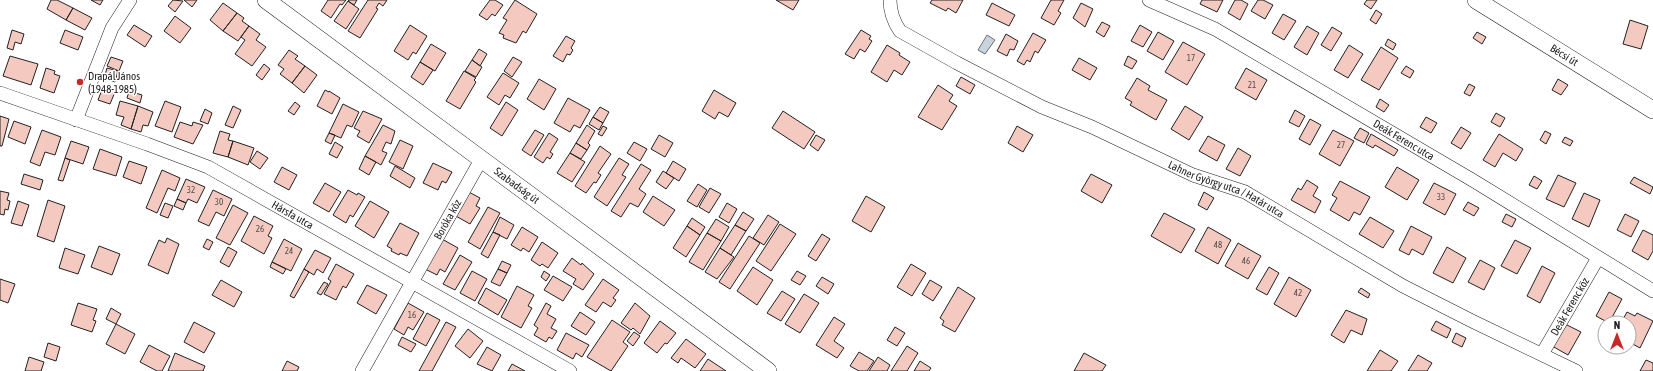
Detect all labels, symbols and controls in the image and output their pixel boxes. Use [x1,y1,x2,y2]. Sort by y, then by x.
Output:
street label: Bécsi út [1548,42,1581,68]
house number: 17 [1187,53,1195,63]
place label: Drapál János (1948-1985) [88,70,140,95]
marker: Drapál János (1948-1985) [75,77,85,87]
house number: 21 [1248,80,1256,90]
street label: Deák Ferenc utca [1371,117,1436,162]
house number: 27 [1337,140,1345,150]
street label: Lahner György utca / Határ utca [1166,158,1286,220]
street label: Szabadság út [492,165,542,206]
house number: 32 [187,185,195,195]
house number: 33 [1437,192,1445,202]
house number: 30 [215,197,223,207]
street label: Boróka köz [431,197,463,241]
street label: Hársfa utca [270,198,316,231]
house number: 26 [256,224,264,234]
house number: 48 [1214,240,1222,250]
house number: 24 [285,246,293,256]
house number: 46 [1242,256,1250,266]
street label: Deák Ferenc köz [1548,275,1591,337]
house number: 42 [1294,288,1302,298]
house number: 16 [408,310,416,320]
north arrow [1597,315,1637,355]
text: N [1614,319,1620,331]

